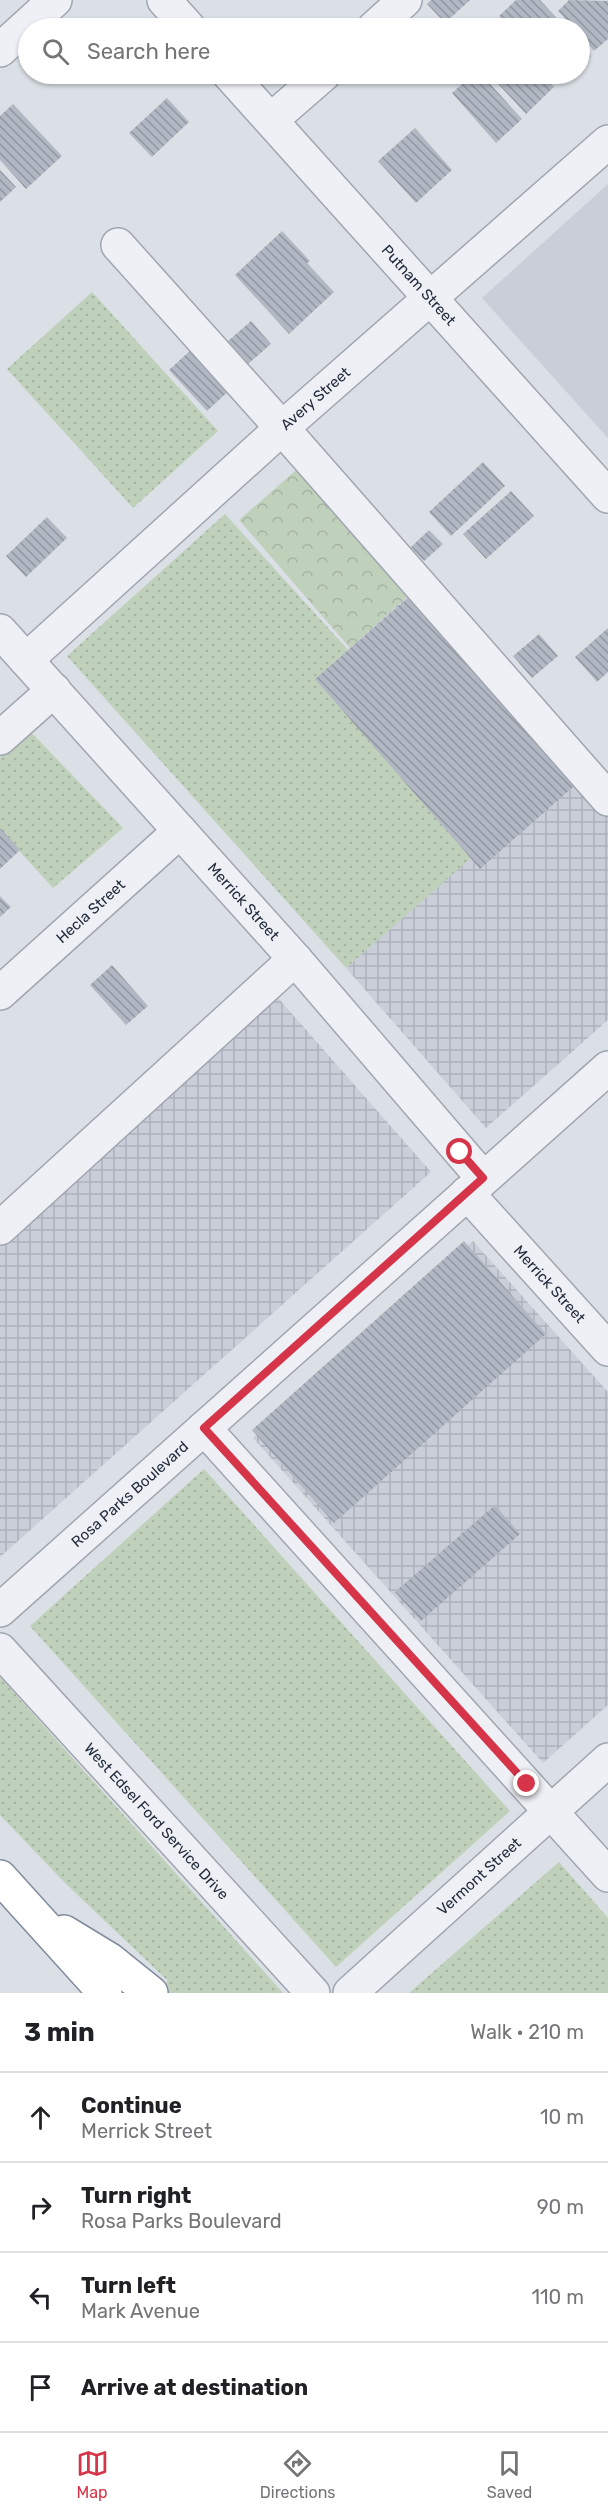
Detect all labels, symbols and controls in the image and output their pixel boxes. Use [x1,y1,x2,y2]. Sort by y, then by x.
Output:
search box [18,18,590,84]
icon: search [39,35,72,68]
text: Search here [87,38,210,65]
street label: Putnam Street [378,241,460,329]
street label: Avery Street [277,363,354,434]
street label: Merrick Street [204,859,283,944]
street label: Hecla Street [53,876,129,947]
route start [446,1138,472,1164]
street label: Merrick Street [510,1242,589,1327]
street label: Rosa Parks Boulevard [68,1437,192,1551]
street label: West Edsel Ford Service Drive [80,1739,232,1904]
route end [513,1770,539,1796]
street label: Vermont Street [433,1834,525,1919]
text: 3 min [24,2017,95,2048]
text: Walk · 210 m [470,2020,584,2044]
text: Continue [81,2092,182,2119]
icon: ahead [24,2101,57,2134]
text: 10 m [540,2105,584,2129]
text: Merrick Street [81,2119,212,2143]
text: Turn right [81,2182,191,2209]
icon: right [24,2191,57,2224]
text: 90 m [537,2195,584,2219]
text: Rosa Parks Boulevard [81,2209,282,2233]
text: Turn left [81,2272,176,2299]
icon: left [24,2281,57,2314]
text: 110 m [532,2285,584,2309]
text: Mark Avenue [81,2299,200,2323]
icon: arrive [24,2371,57,2404]
text: Arrive at destination [81,2374,308,2401]
tab: Map [76,2447,109,2502]
tab: Directions [260,2447,336,2502]
tab: Saved [487,2447,532,2502]

